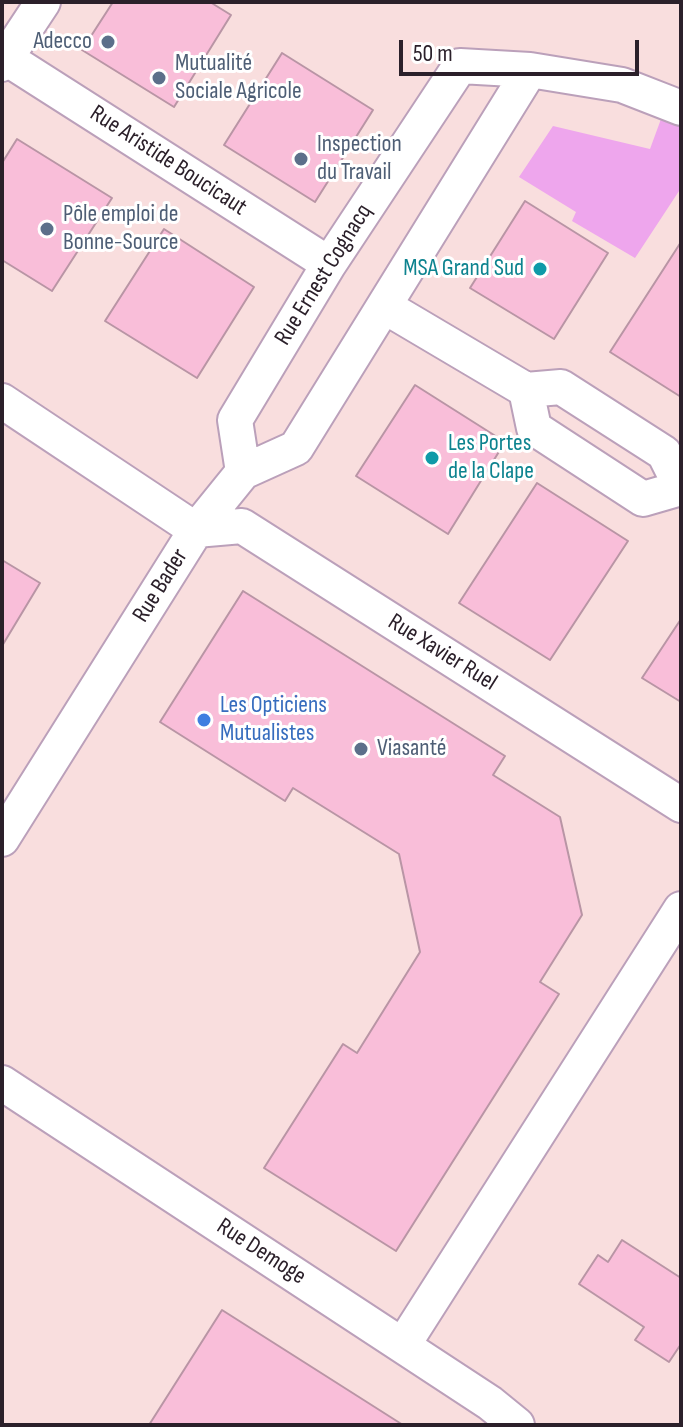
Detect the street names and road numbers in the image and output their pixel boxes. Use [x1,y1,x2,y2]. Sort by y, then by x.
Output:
street label: Rue Aristide Boucicaut [84,100,252,222]
street label: Rue Ernest Cognacq [269,199,379,351]
street label: Rue Bader [127,544,195,628]
street label: Rue Xavier Ruel [382,608,502,698]
street label: Rue Demoge [211,1213,311,1291]

